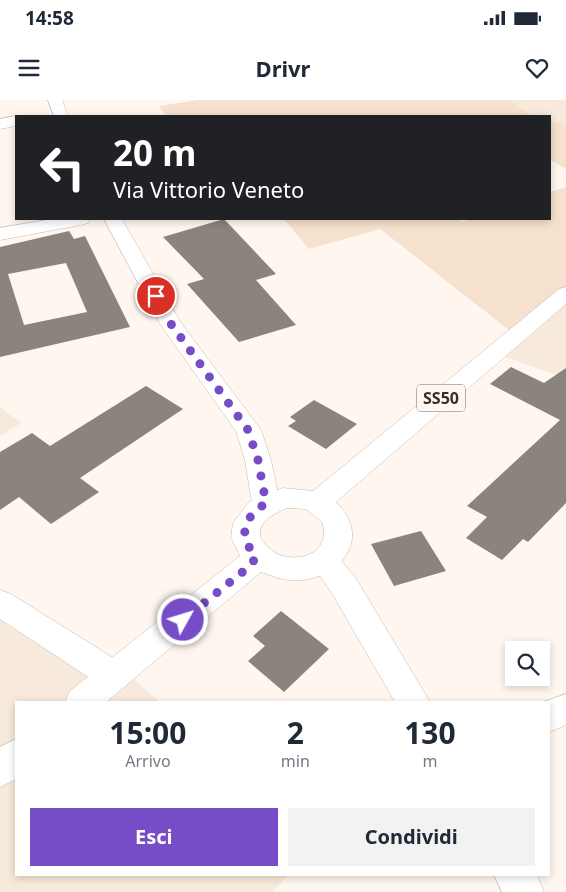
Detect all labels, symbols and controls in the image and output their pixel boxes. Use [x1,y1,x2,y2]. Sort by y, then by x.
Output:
text: 14:58 [25,5,74,31]
text: Drivr [256,53,310,83]
icon: menu [15,54,43,82]
icon: heart [523,54,551,82]
text: 20 m [113,129,196,176]
icon: left [30,135,95,200]
text: Via Vittorio Veneto [113,174,304,204]
pin [135,275,177,317]
icon: arrive [142,282,170,310]
road number: SS50 [417,384,465,412]
position arrow [156,593,208,645]
map controls [505,641,550,686]
button: search [505,641,550,686]
text: 15:00 [109,712,186,753]
text: 2 [287,712,304,753]
text: 130 [404,712,456,753]
text: Arrivo [125,750,171,772]
text: min [281,750,310,772]
text: m [422,750,437,772]
button: Esci [30,808,278,866]
button: Condividi [288,808,535,866]

